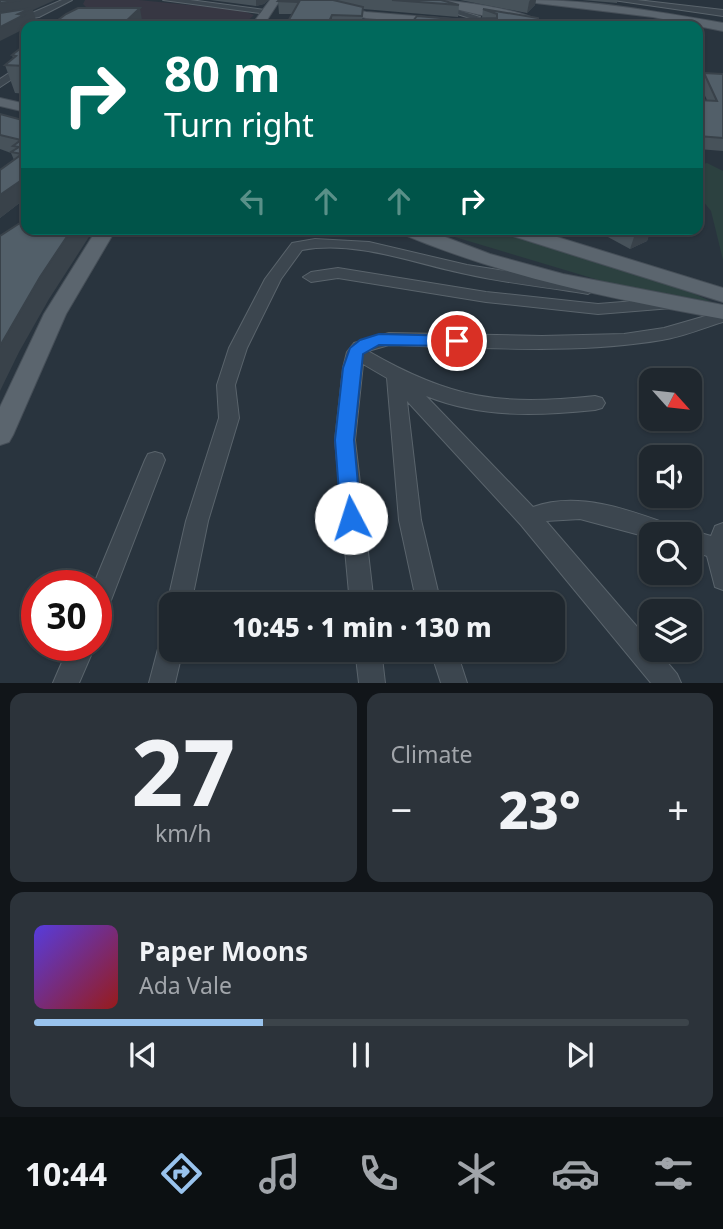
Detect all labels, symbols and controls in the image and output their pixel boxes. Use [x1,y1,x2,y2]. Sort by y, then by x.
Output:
text: 80 m [164,40,281,106]
icon: right [49,49,140,140]
text: Turn right [164,103,314,146]
icon: left [234,182,272,220]
icon: ahead [307,182,345,220]
icon: ahead [380,182,418,220]
icon: right [453,182,491,220]
pin [427,311,487,371]
icon: arrive [438,322,476,360]
north arrow [639,368,702,430]
map controls [639,368,702,662]
button: sound [639,445,702,508]
position arrow [314,481,388,555]
button: search [639,522,702,585]
speed limit sign: 30 [21,570,112,661]
button: layers [639,599,702,662]
text: 10:45 · 1 min · 130 m [232,609,492,645]
text: 27 [131,709,235,833]
text: Climate [391,738,473,770]
text: 23° [499,773,581,844]
text: − [391,783,412,835]
text: + [667,783,689,835]
text: km/h [155,817,212,849]
text: Paper Moons [139,933,308,969]
text: Ada Vale [139,969,232,1001]
icon: previous [124,1036,162,1074]
icon: pause [342,1036,380,1074]
icon: next [561,1036,599,1074]
icon: directions [157,1149,206,1198]
icon: music [255,1149,304,1198]
icon: phone [354,1149,403,1198]
icon: climate [452,1149,501,1198]
icon: car [551,1149,600,1198]
icon: filters [649,1149,698,1198]
text: 10:44 [25,1152,107,1195]

